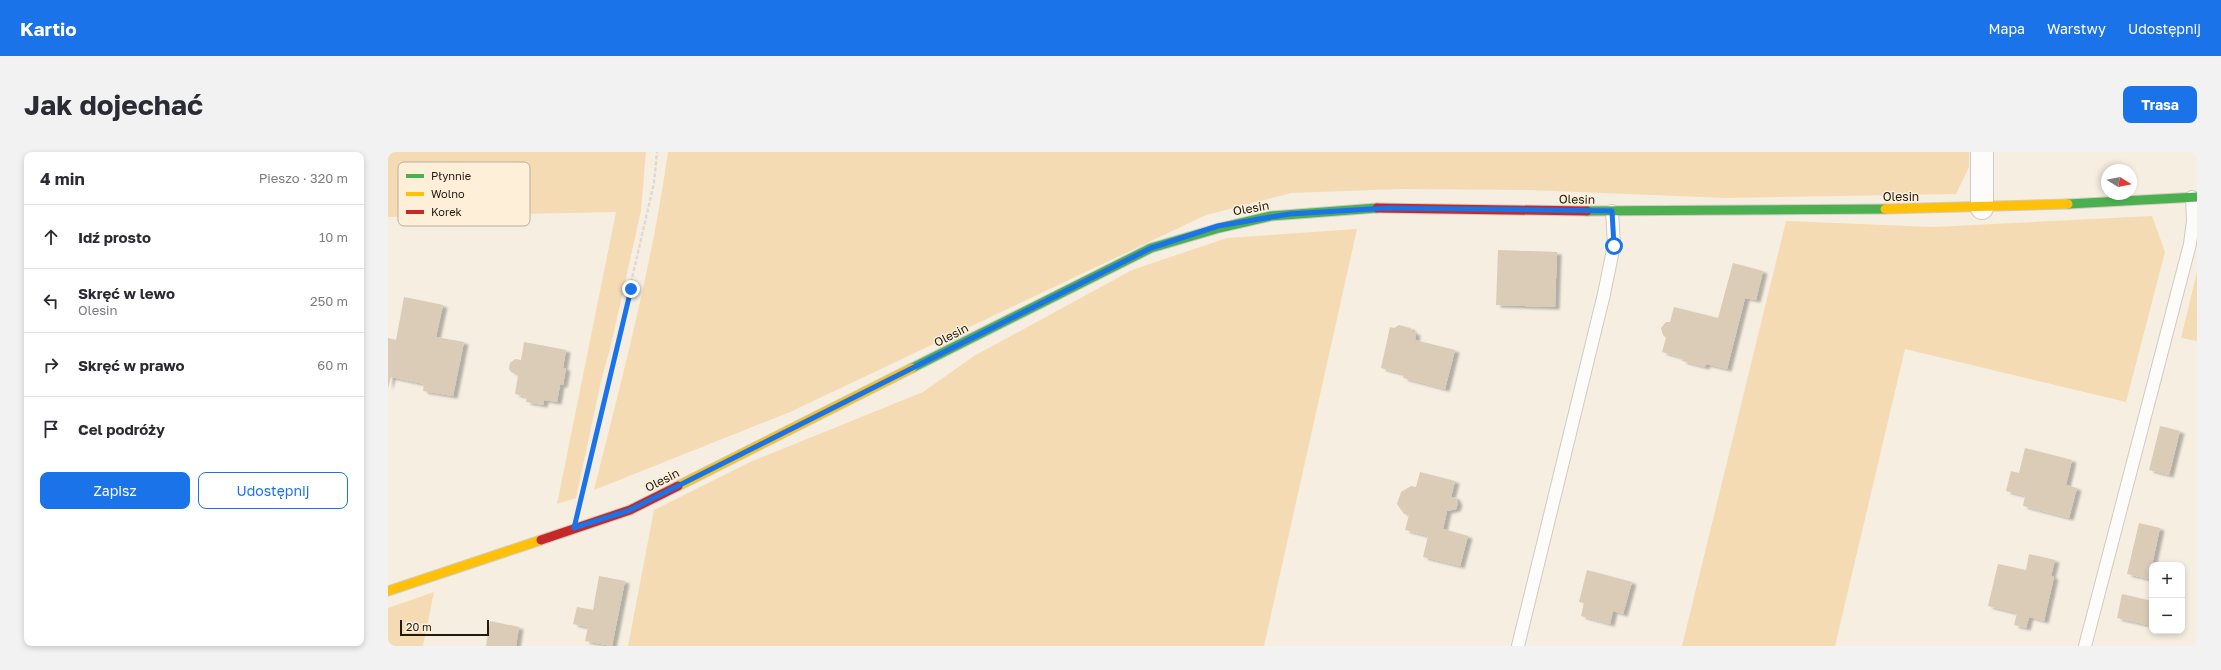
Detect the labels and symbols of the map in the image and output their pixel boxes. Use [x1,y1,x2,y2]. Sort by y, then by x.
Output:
legend [398,162,530,226]
north arrow [2101,164,2137,200]
text: Płynnie [431,169,471,182]
text: Wolno [431,187,465,200]
street label: Olesin [1883,189,1919,204]
street label: Olesin [1559,191,1595,207]
street label: Olesin [1232,197,1270,219]
text: Korek [431,205,462,218]
route start [1605,237,1623,255]
route end [622,280,640,298]
street label: Olesin [931,320,971,350]
street label: Olesin [642,465,682,495]
scale bar [400,618,489,637]

